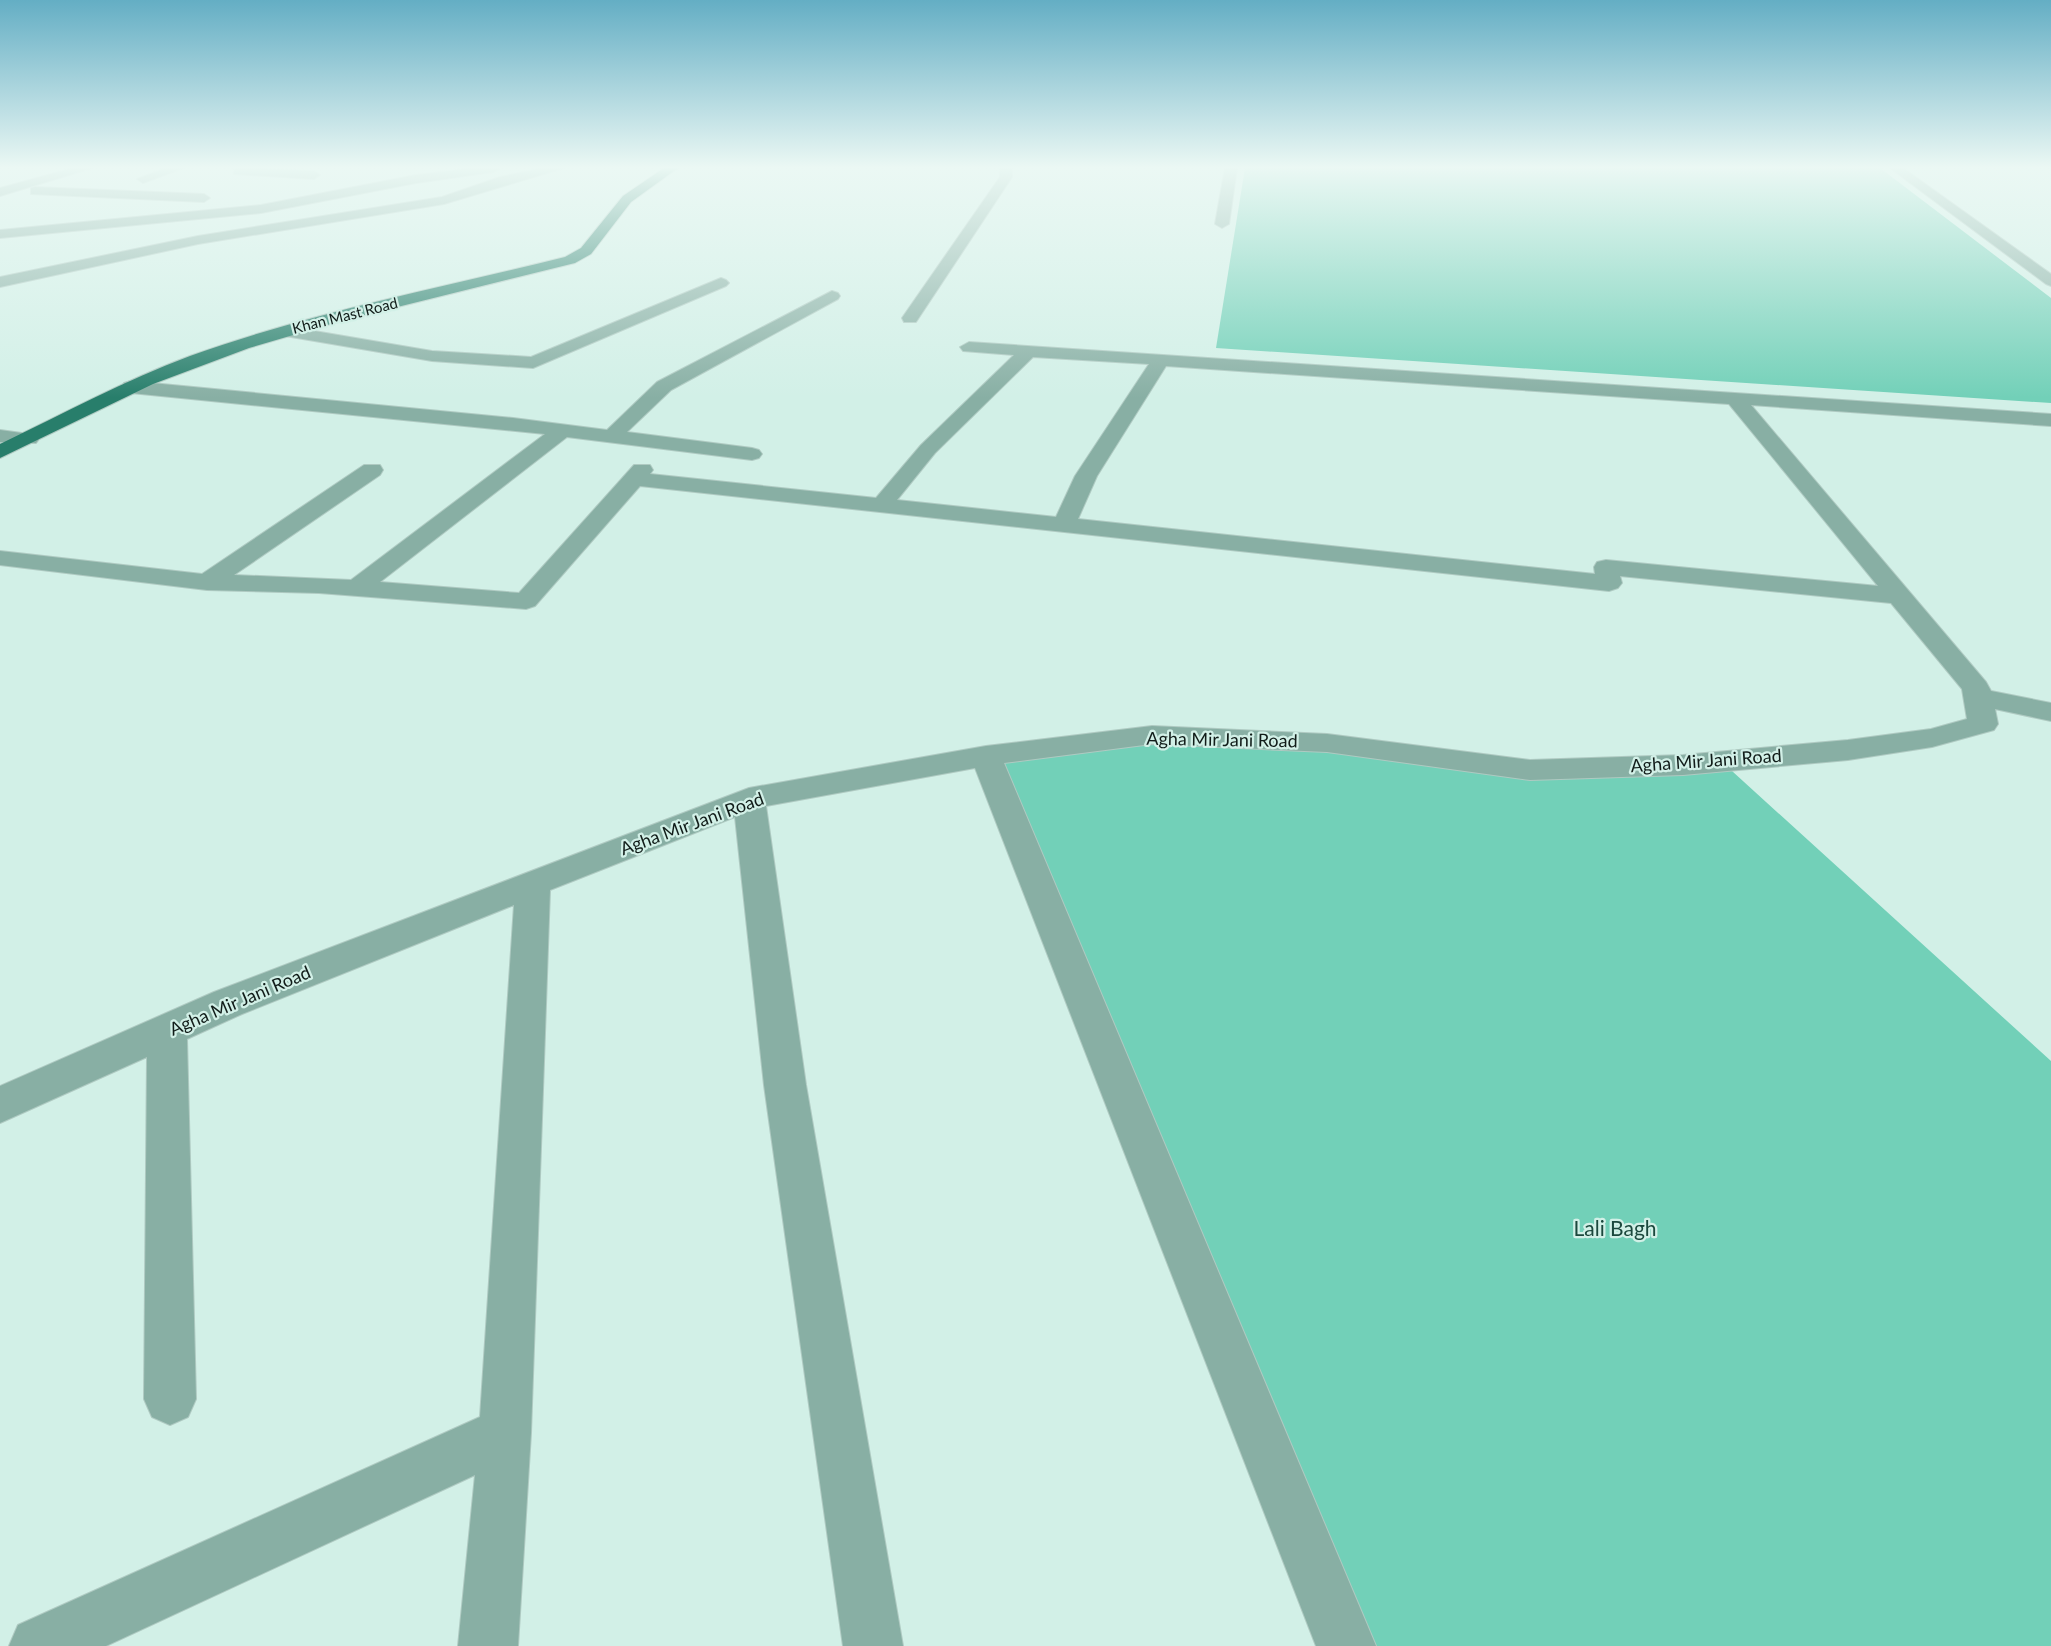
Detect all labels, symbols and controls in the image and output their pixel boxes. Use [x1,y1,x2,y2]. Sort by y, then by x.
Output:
street label: Khan Mast Road [290,293,399,337]
street label: Agha Mir Jani Road [1146,727,1298,751]
street label: Agha Mir Jani Road [1630,744,1782,776]
street label: Agha Mir Jani Road [617,787,767,859]
street label: Agha Mir Jani Road [166,960,314,1040]
park label: Lali Bagh [1573,1215,1657,1240]

